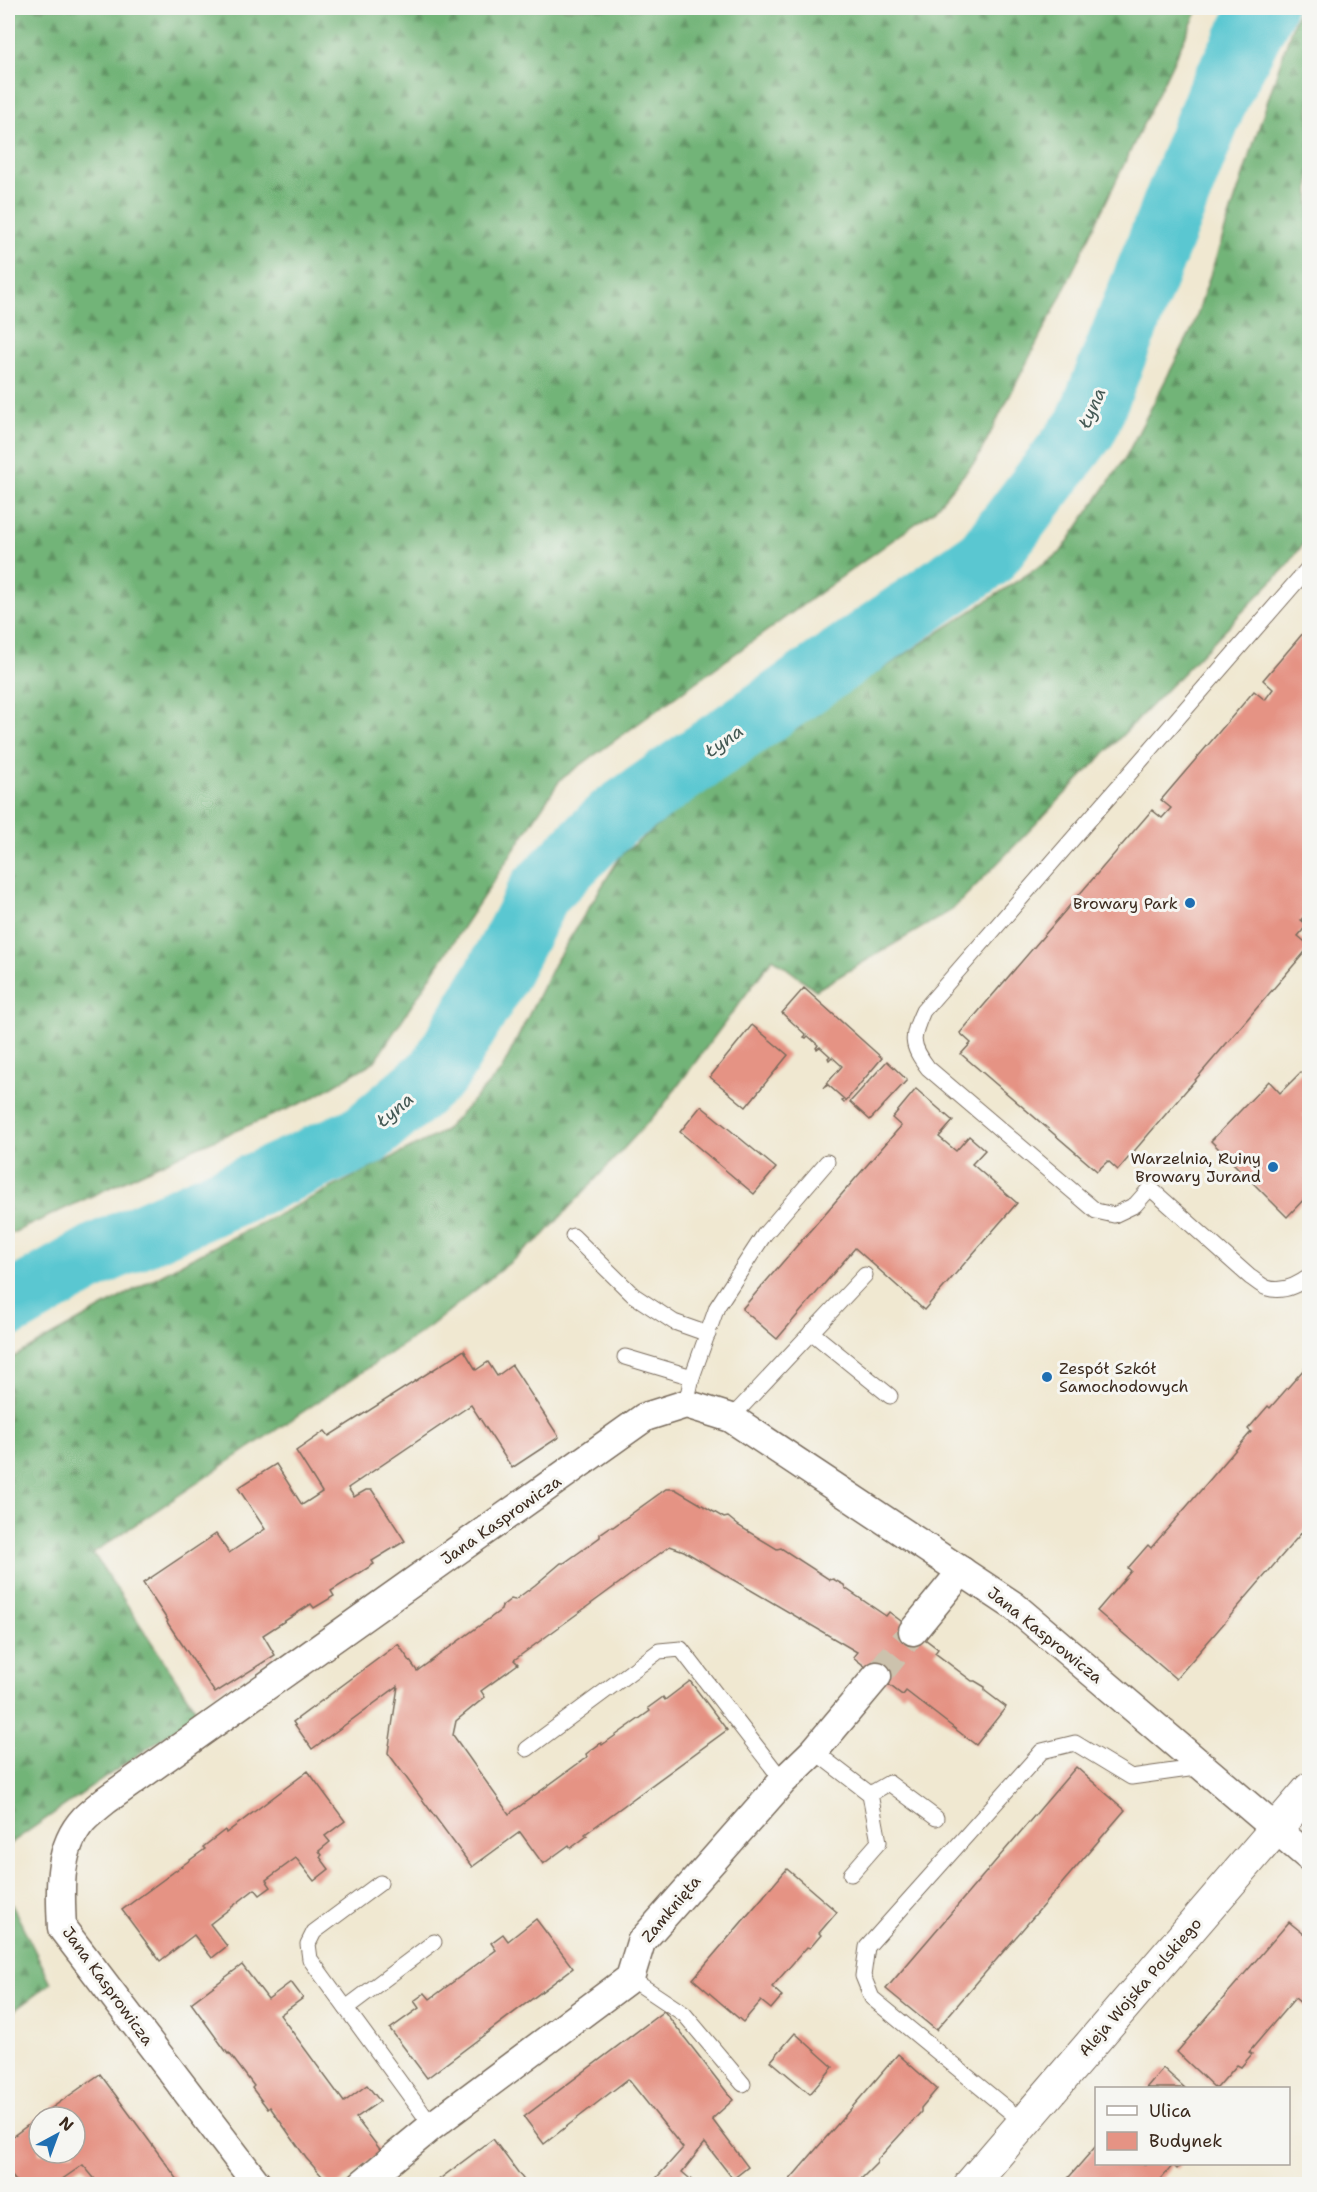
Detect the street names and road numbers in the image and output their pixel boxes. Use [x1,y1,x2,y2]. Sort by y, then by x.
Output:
street label: Jana Kasprowicza [437,1471,565,1569]
street label: Jana Kasprowicza [983,1582,1107,1688]
street label: Zamknięta [637,1871,705,1947]
street label: Aleja Wojska Polskiego [1074,1913,1206,2061]
street label: Jana Kasprowicza [58,1922,158,2050]

